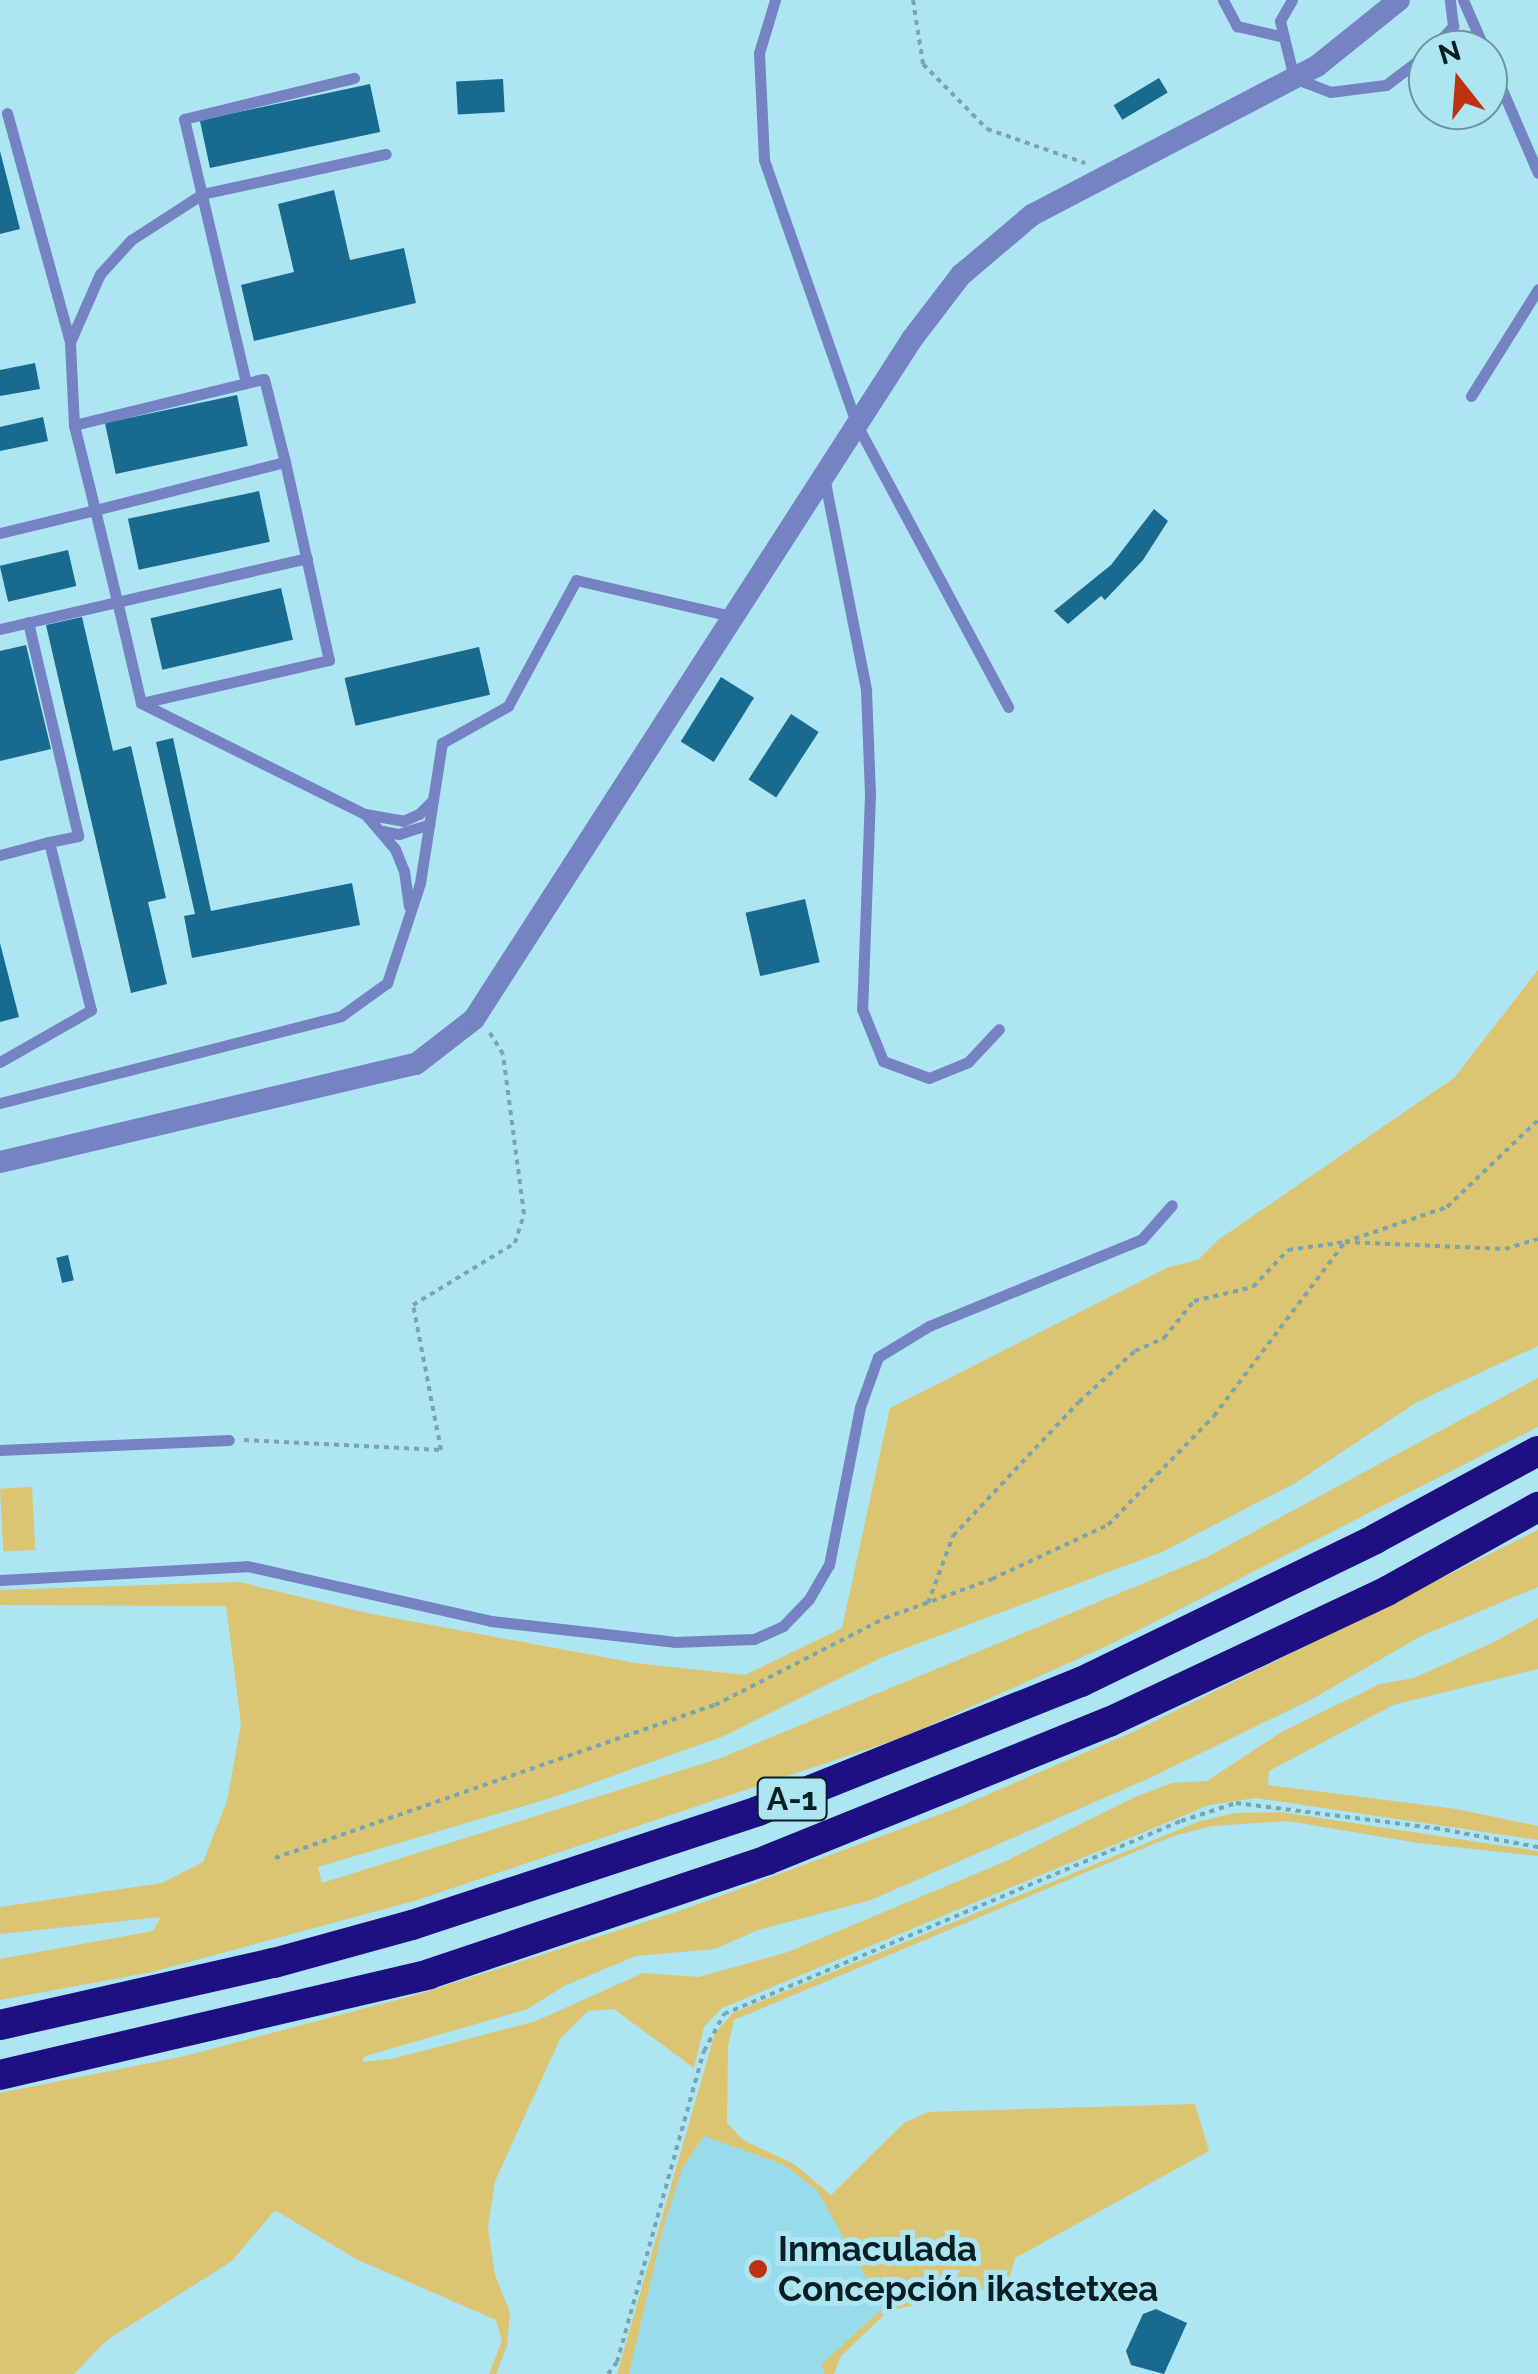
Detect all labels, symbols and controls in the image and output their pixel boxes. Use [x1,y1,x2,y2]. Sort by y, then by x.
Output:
north arrow [1408,30,1508,130]
text: N [1435,34,1465,72]
road number: A-1 [754,1772,830,1826]
place label: Inmaculada Concepción ikastetxea [778,2228,1158,2310]
marker: Inmaculada Concepción ikastetxea [747,2258,769,2280]

